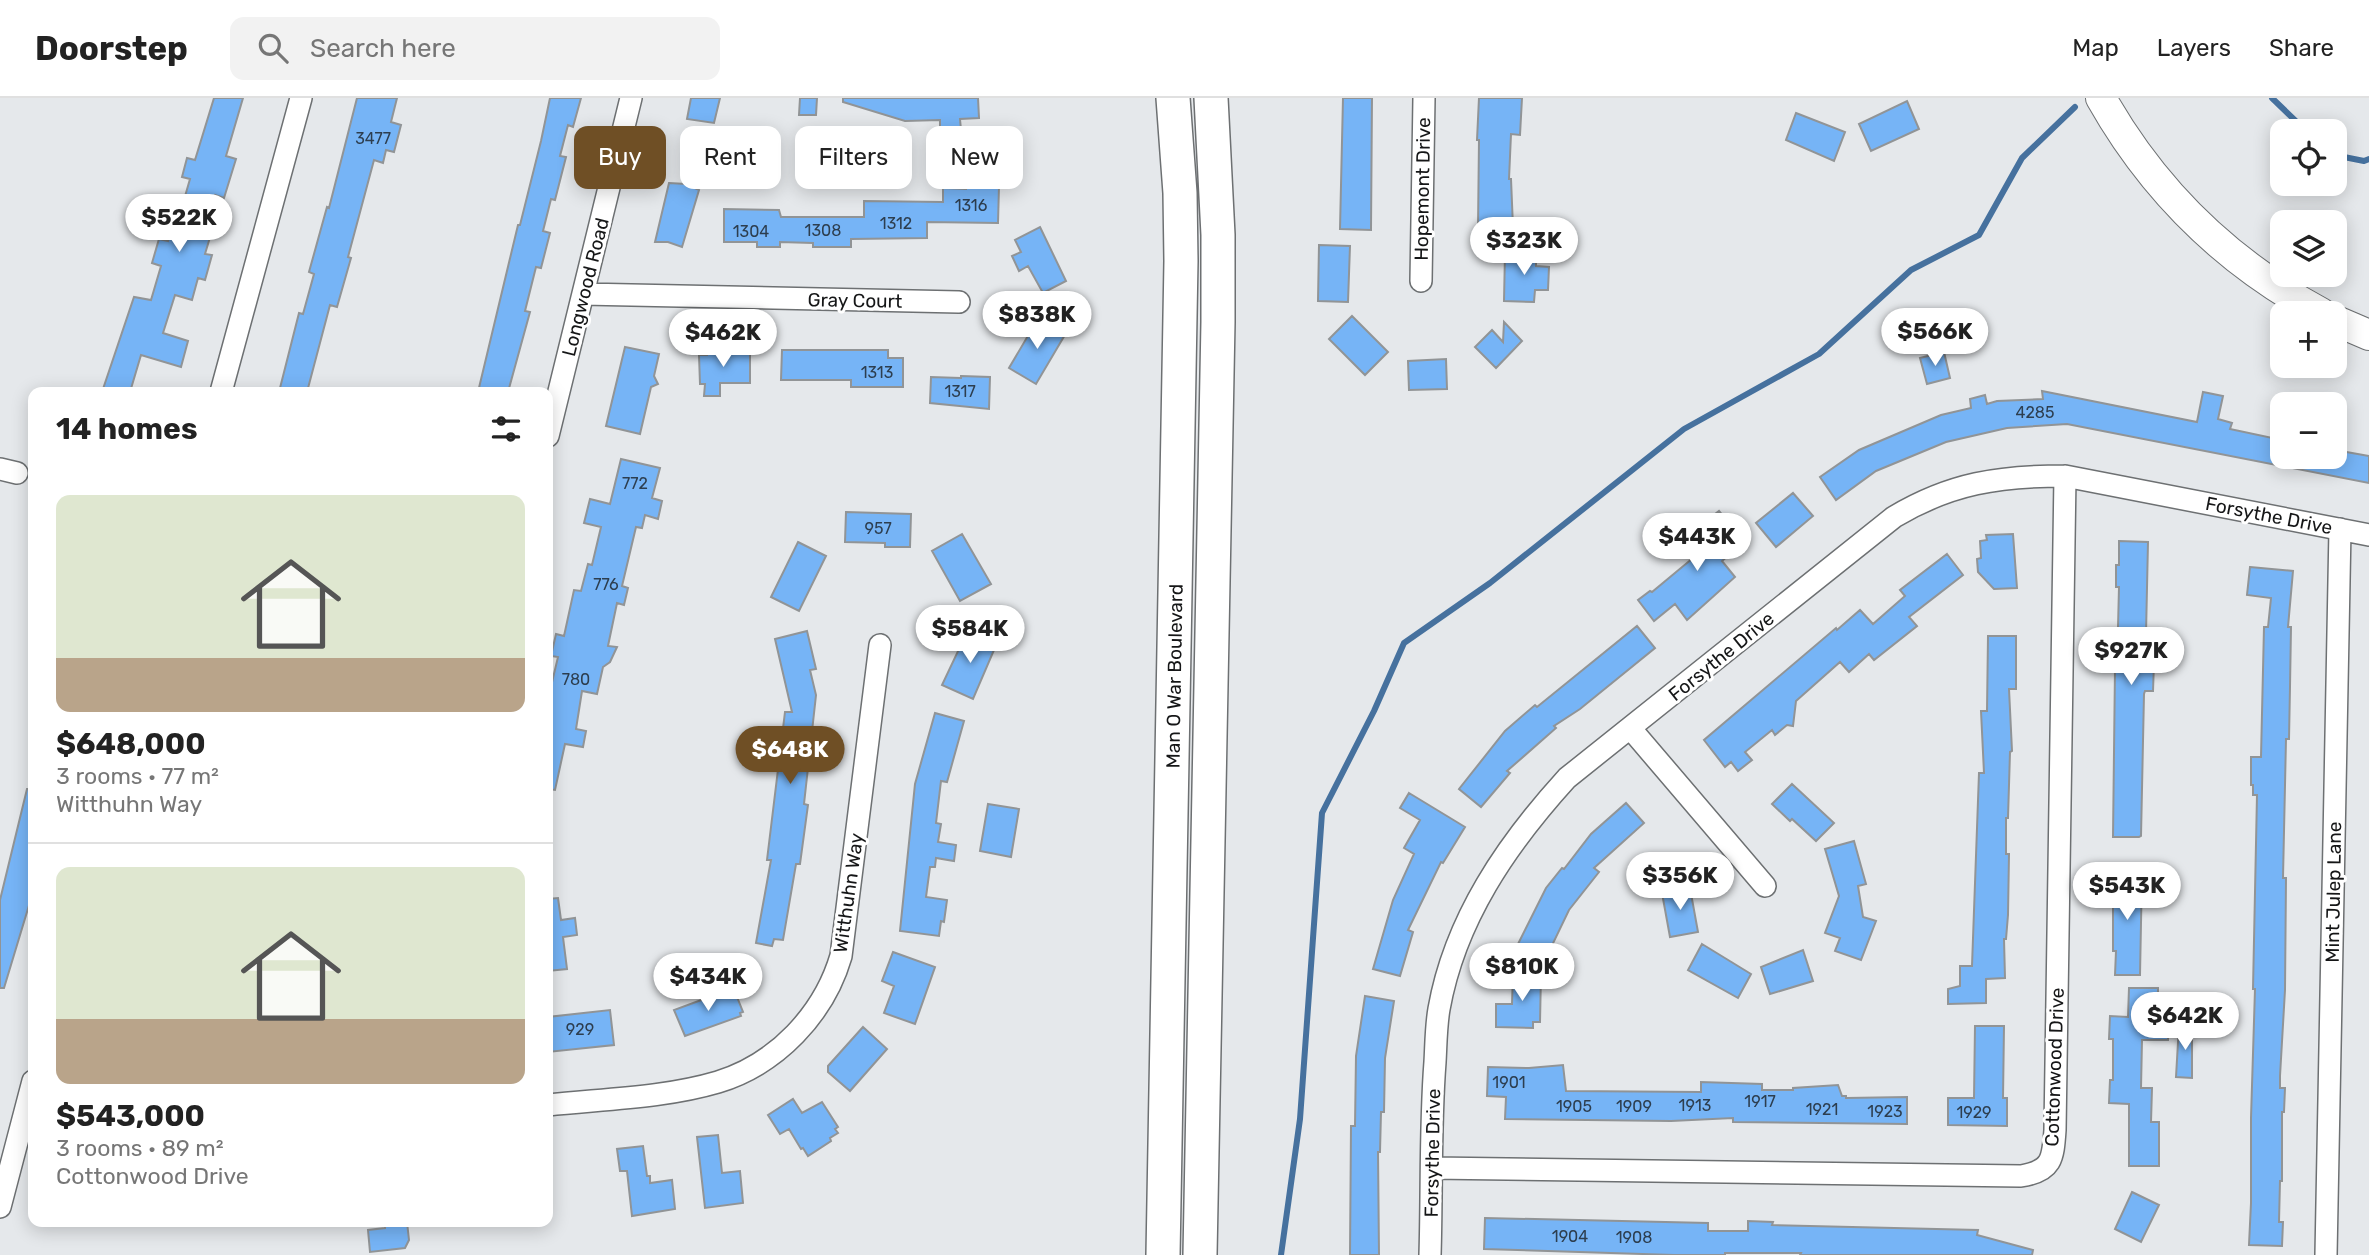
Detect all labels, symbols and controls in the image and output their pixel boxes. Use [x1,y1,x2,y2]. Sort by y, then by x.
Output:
search box [230,17,720,80]
text: Doorstep [35,29,188,68]
icon: search [254,29,292,67]
text: Search here [310,33,456,64]
text: Map [2072,34,2119,62]
text: Layers [2157,34,2231,62]
text: Share [2269,34,2334,62]
street label: Hopemont Drive [1410,117,1435,261]
map controls [2270,119,2347,469]
button: locate [2270,119,2347,196]
chip: Buy [574,126,666,189]
chip: Rent [680,126,781,189]
chip: Filters [795,126,912,189]
chip: New [926,126,1023,189]
house number: 3477 [355,129,391,148]
pin: $522K [130,194,228,254]
house number: 1316 [955,196,988,215]
text: $522K [141,203,217,231]
button: layers [2270,210,2347,287]
house number: 1312 [880,214,912,233]
street label: Longwood Road [557,215,614,359]
pin: $323K [1475,218,1573,277]
house number: 1308 [805,221,841,240]
house number: 1304 [733,222,769,241]
text: $323K [1486,226,1562,254]
street label: Gray Court [808,288,903,313]
pin: $838K [988,292,1086,351]
text: $838K [999,300,1075,328]
button: + [2270,301,2347,378]
pin: $566K [1886,308,1984,368]
pin: $462K [674,310,772,369]
text: $566K [1897,317,1973,345]
text: $462K [685,318,761,346]
house number: 1313 [861,363,893,382]
house number: 1317 [944,382,976,401]
button: − [2270,392,2347,469]
house number: 4285 [2015,403,2055,422]
icon: filters [487,410,525,448]
text: 14 homes [56,411,198,447]
house number: 772 [622,474,648,493]
street label: Forsythe Drive [2203,492,2334,539]
pin: $443K [1648,514,1746,573]
house number: 957 [864,519,892,538]
text: $443K [1658,522,1736,550]
icon: home [228,541,354,667]
house number: 776 [593,575,619,594]
street label: Man O War Boulevard [1161,584,1188,768]
pin: $584K [921,606,1019,665]
street label: Forsythe Drive [1664,607,1779,706]
text: $584K [932,614,1008,642]
pin: $927K [2082,628,2180,687]
text: $927K [2094,636,2168,664]
house number: 780 [562,670,590,689]
text: $648,000 [56,726,206,762]
pin: $648K [741,726,839,786]
text: $648K [752,735,828,763]
text: 3 rooms · 77 m² [56,762,219,790]
text: Witthuhn Way [56,790,202,818]
street label: Mint Julep Lane [2321,821,2346,963]
street label: Witthuhn Way [829,832,868,954]
pin: $356K [1631,852,1729,912]
text: $356K [1642,861,1718,889]
pin: $543K [2078,862,2176,922]
text: $543K [2089,871,2165,899]
icon: home [228,913,354,1039]
pin: $810K [1473,944,1571,1003]
text: $810K [1485,952,1559,980]
pin: $434K [659,954,757,1013]
text: $434K [669,962,747,990]
street label: Cottonwood Drive [2040,987,2069,1147]
pin: $642K [2136,992,2234,1052]
text: $642K [2147,1001,2223,1029]
house number: 929 [566,1020,594,1039]
house number: 1901 [1492,1073,1526,1092]
street label: Forsythe Drive [1420,1088,1445,1218]
house number: 1917 [1744,1092,1776,1111]
house number: 1913 [1679,1096,1711,1115]
house number: 1905 [1556,1097,1592,1116]
house number: 1909 [1616,1097,1652,1116]
text: $543,000 [56,1098,205,1134]
house number: 1921 [1806,1100,1838,1119]
house number: 1923 [1867,1102,1903,1121]
house number: 1929 [1956,1103,1992,1122]
text: 3 rooms · 89 m² [56,1134,224,1162]
text: Cottonwood Drive [56,1162,249,1190]
house number: 1904 [1552,1227,1588,1246]
house number: 1908 [1616,1228,1652,1247]

